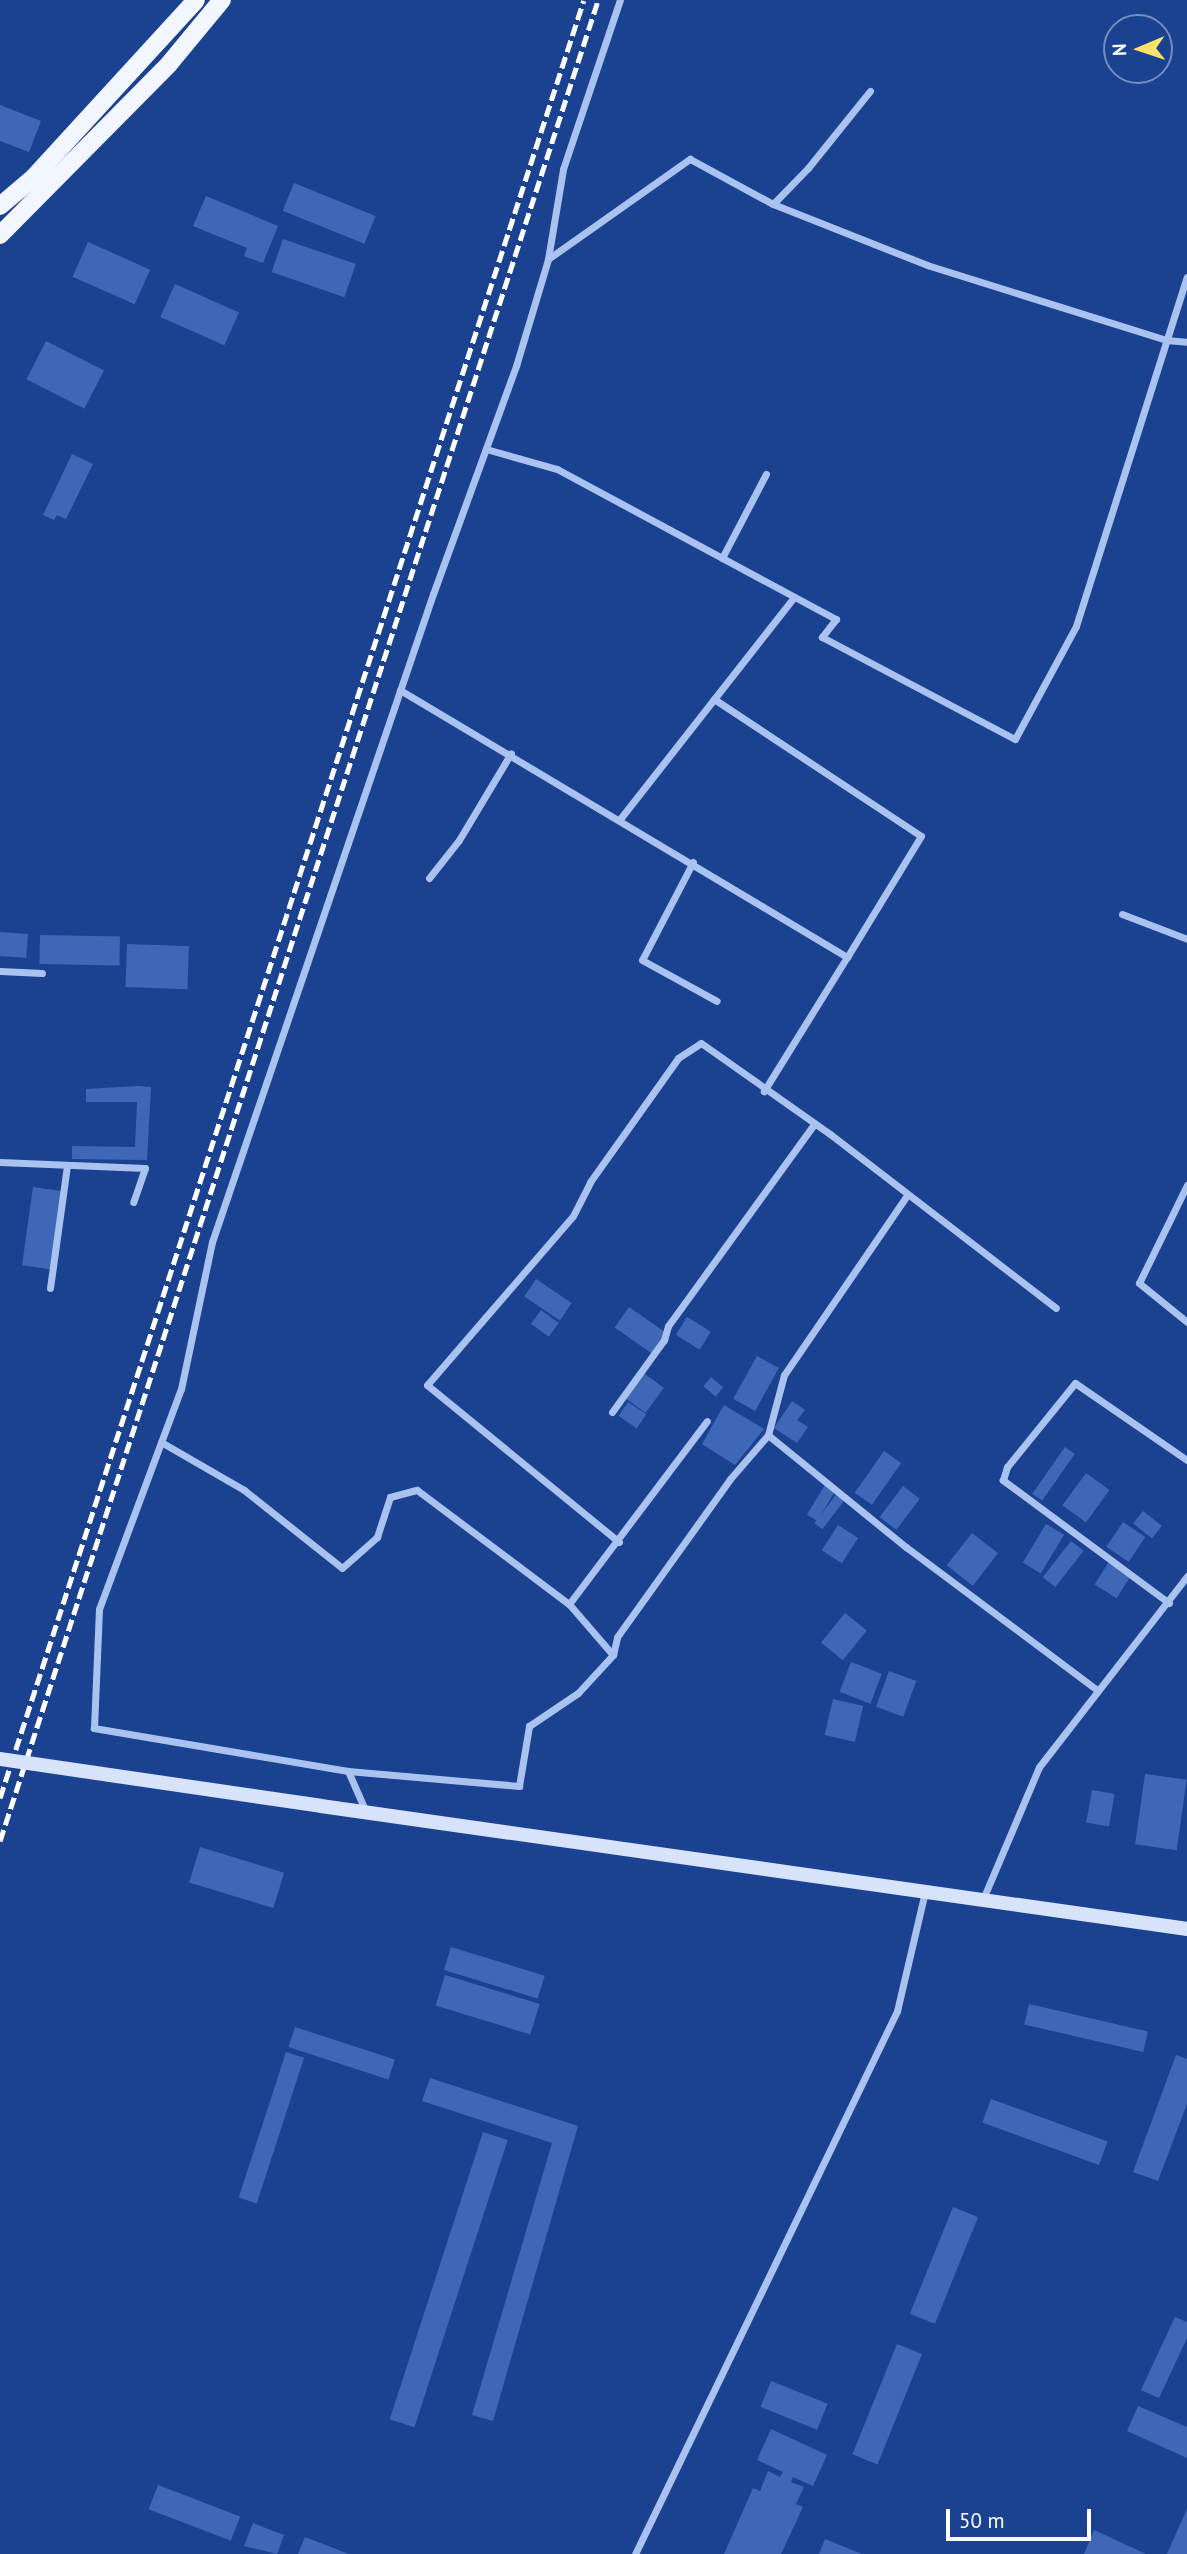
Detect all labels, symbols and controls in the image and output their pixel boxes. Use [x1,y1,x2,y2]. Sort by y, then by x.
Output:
north arrow [1103,14,1173,84]
text: N [1107,43,1131,56]
scale bar [949,2494,1094,2538]
text: 50 m [959,2507,1005,2534]

